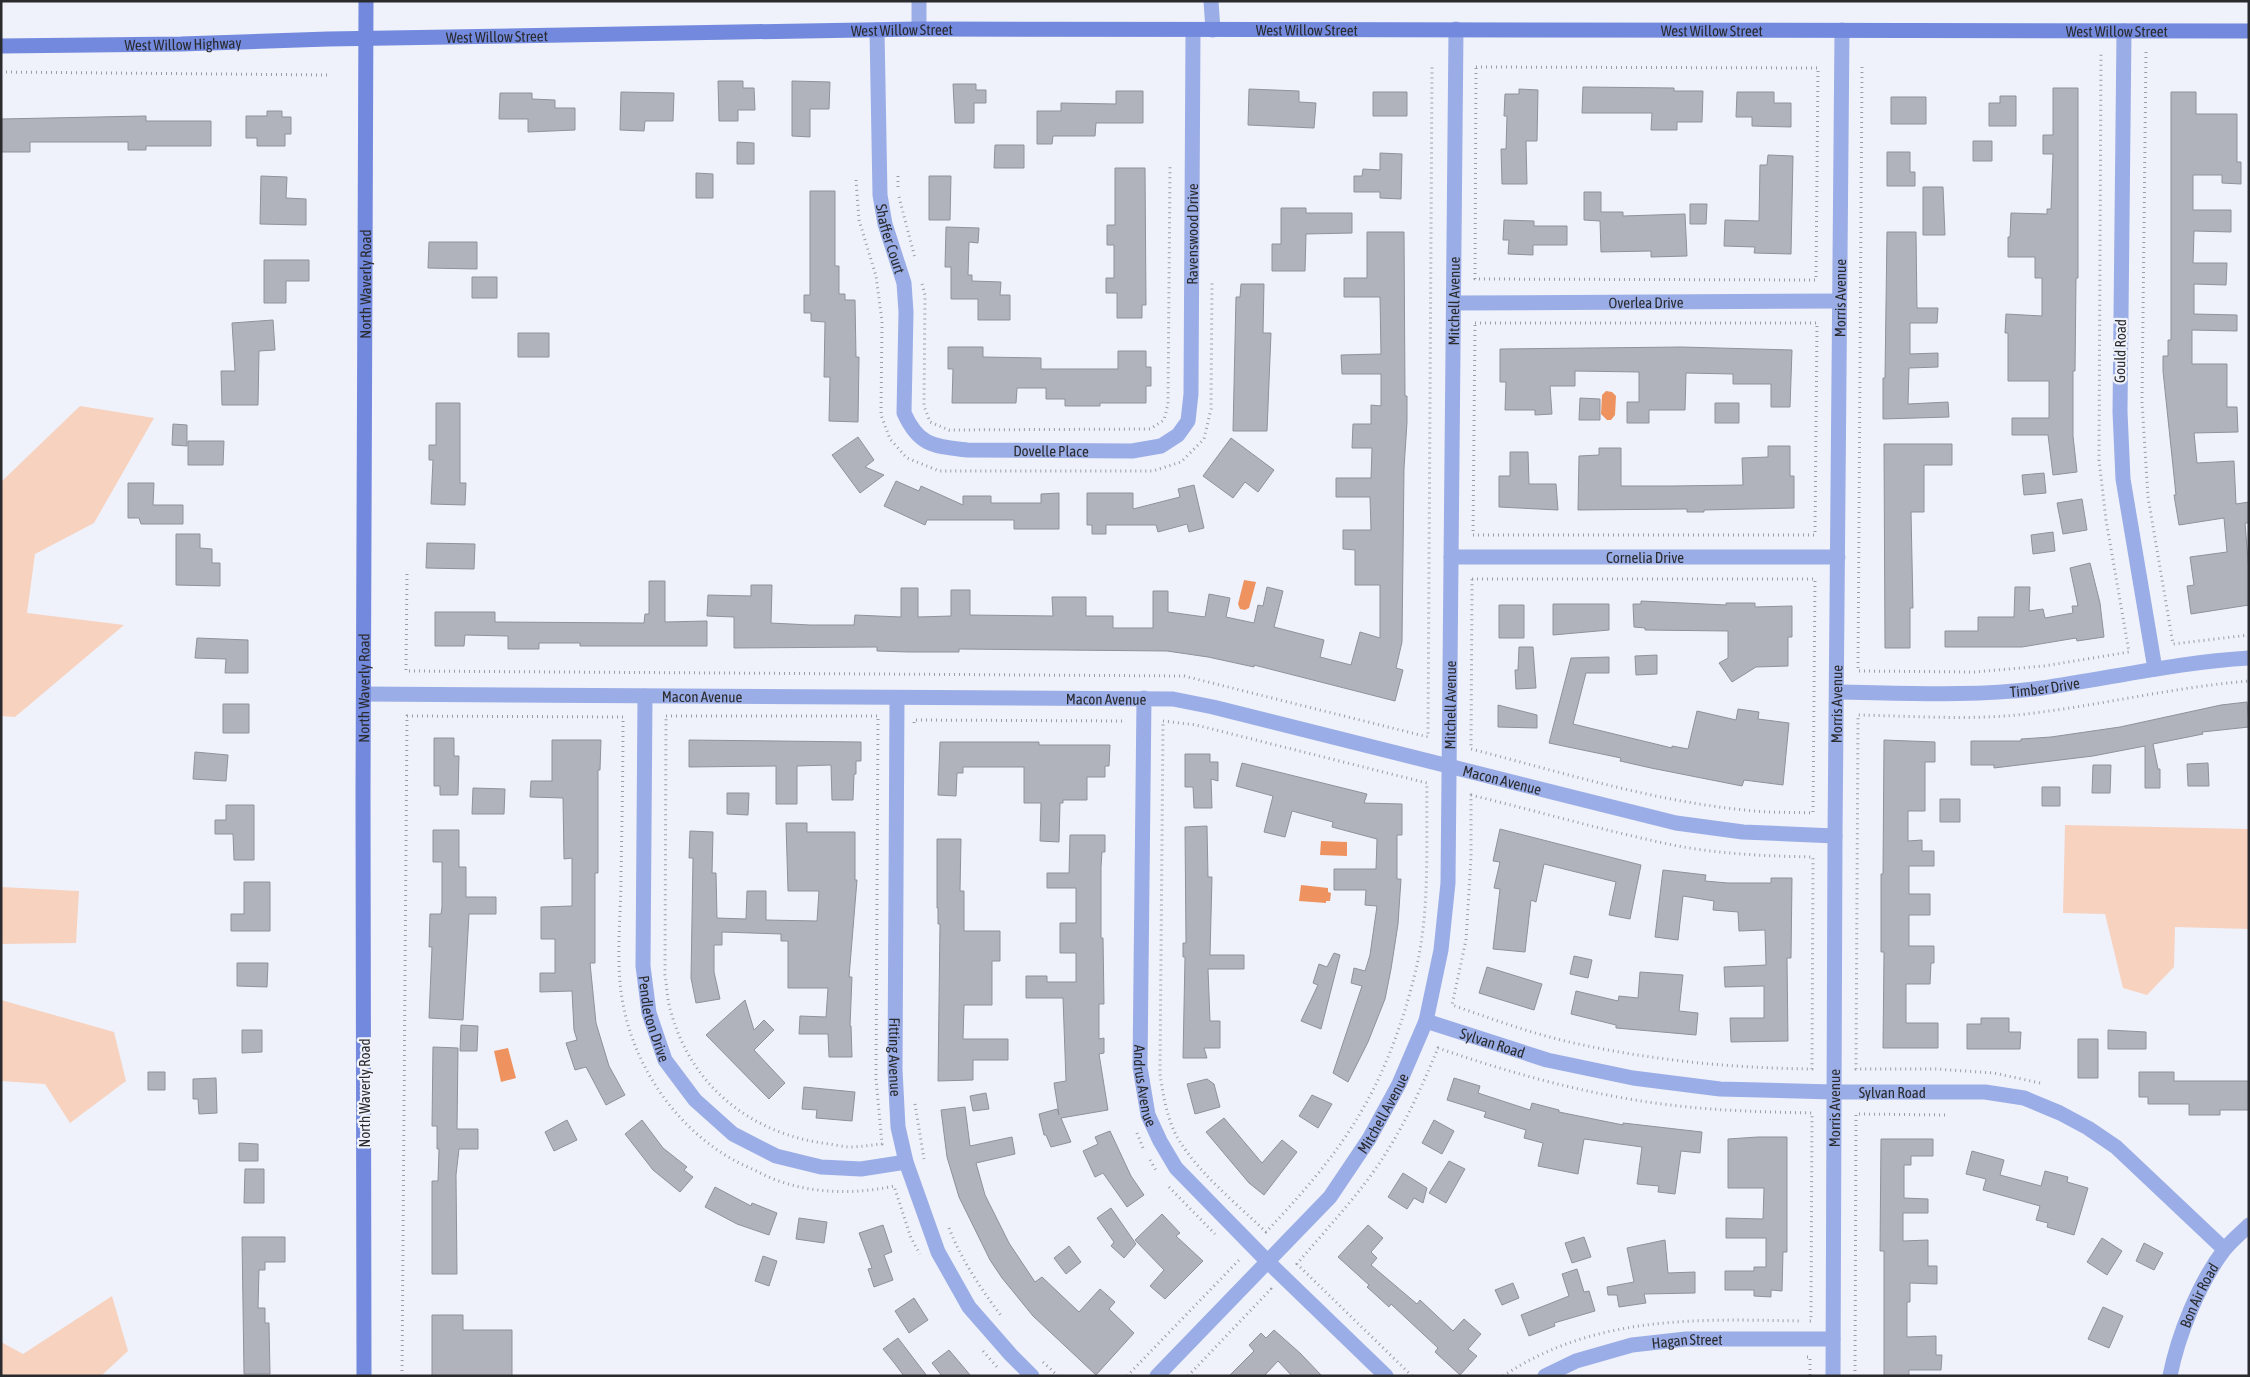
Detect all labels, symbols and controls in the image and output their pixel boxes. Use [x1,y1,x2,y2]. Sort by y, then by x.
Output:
street label: West Willow Street [851,20,953,39]
street label: West Willow Street [1256,21,1358,38]
street label: West Willow Street [1661,22,1763,39]
street label: West Willow Street [2066,22,2168,39]
street label: West Willow Street [446,27,548,46]
street label: West Willow Highway [124,33,242,53]
street label: Ravenswood Drive [1183,183,1201,285]
street label: Shaffer Court [873,203,909,276]
street label: North Waverly Road [356,229,374,339]
street label: Mitchell Avenue [1445,256,1462,346]
street label: Morris Avenue [1831,259,1849,337]
street label: Overlea Drive [1609,293,1684,311]
street label: Gould Road [2111,319,2129,383]
street label: Dovelle Place [1013,442,1089,459]
street label: Cornelia Drive [1606,549,1684,566]
street label: North Waverly Road [355,633,372,743]
street label: Mitchell Avenue [1441,660,1459,750]
street label: Morris Avenue [1827,665,1845,743]
street label: Timber Drive [2009,674,2081,700]
street label: Macon Avenue [662,687,743,705]
street label: Macon Avenue [1066,690,1147,707]
street label: Macon Avenue [1461,761,1544,798]
street label: Pendleton Drive [636,974,674,1064]
street label: Fitting Avenue [886,1017,905,1097]
street label: Sylvan Road [1458,1024,1527,1061]
street label: North Waverly Road [356,1038,373,1148]
street label: Andrus Avenue [1132,1045,1161,1129]
street label: Morris Avenue [1825,1069,1843,1147]
street label: Mitchell Avenue [1353,1070,1411,1156]
street label: Sylvan Road [1859,1084,1926,1101]
street label: Bon Air Road [2176,1260,2221,1330]
street label: Hagan Street [1651,1330,1723,1351]

